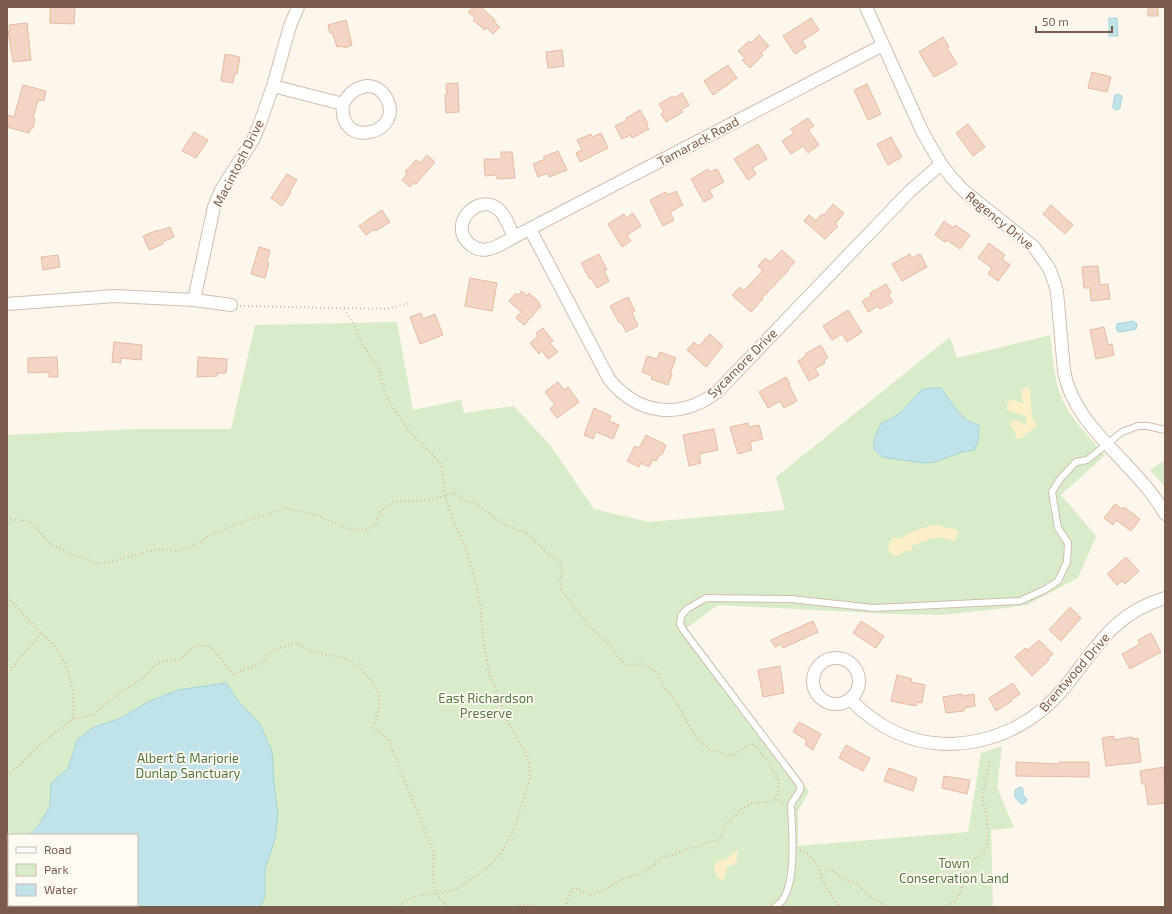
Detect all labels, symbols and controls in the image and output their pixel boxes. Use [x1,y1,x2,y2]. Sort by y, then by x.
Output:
scale bar [1036,8,1112,34]
text: 50 m [1042,14,1069,28]
street label: Tamarack Road [654,113,742,169]
street label: Macintosh Drive [209,117,267,209]
street label: Regency Drive [963,188,1037,252]
street label: Sycamore Drive [704,325,780,401]
street label: Brentwood Drive [1035,629,1113,715]
park label: East Richardson Preserve [438,690,534,721]
park label: Albert & Marjorie Dunlap Sanctuary [136,750,241,781]
legend [8,834,138,906]
text: Road [44,842,72,856]
park label: Town Conservation Land [899,855,1009,886]
text: Park [44,862,69,876]
text: Water [44,882,78,896]

